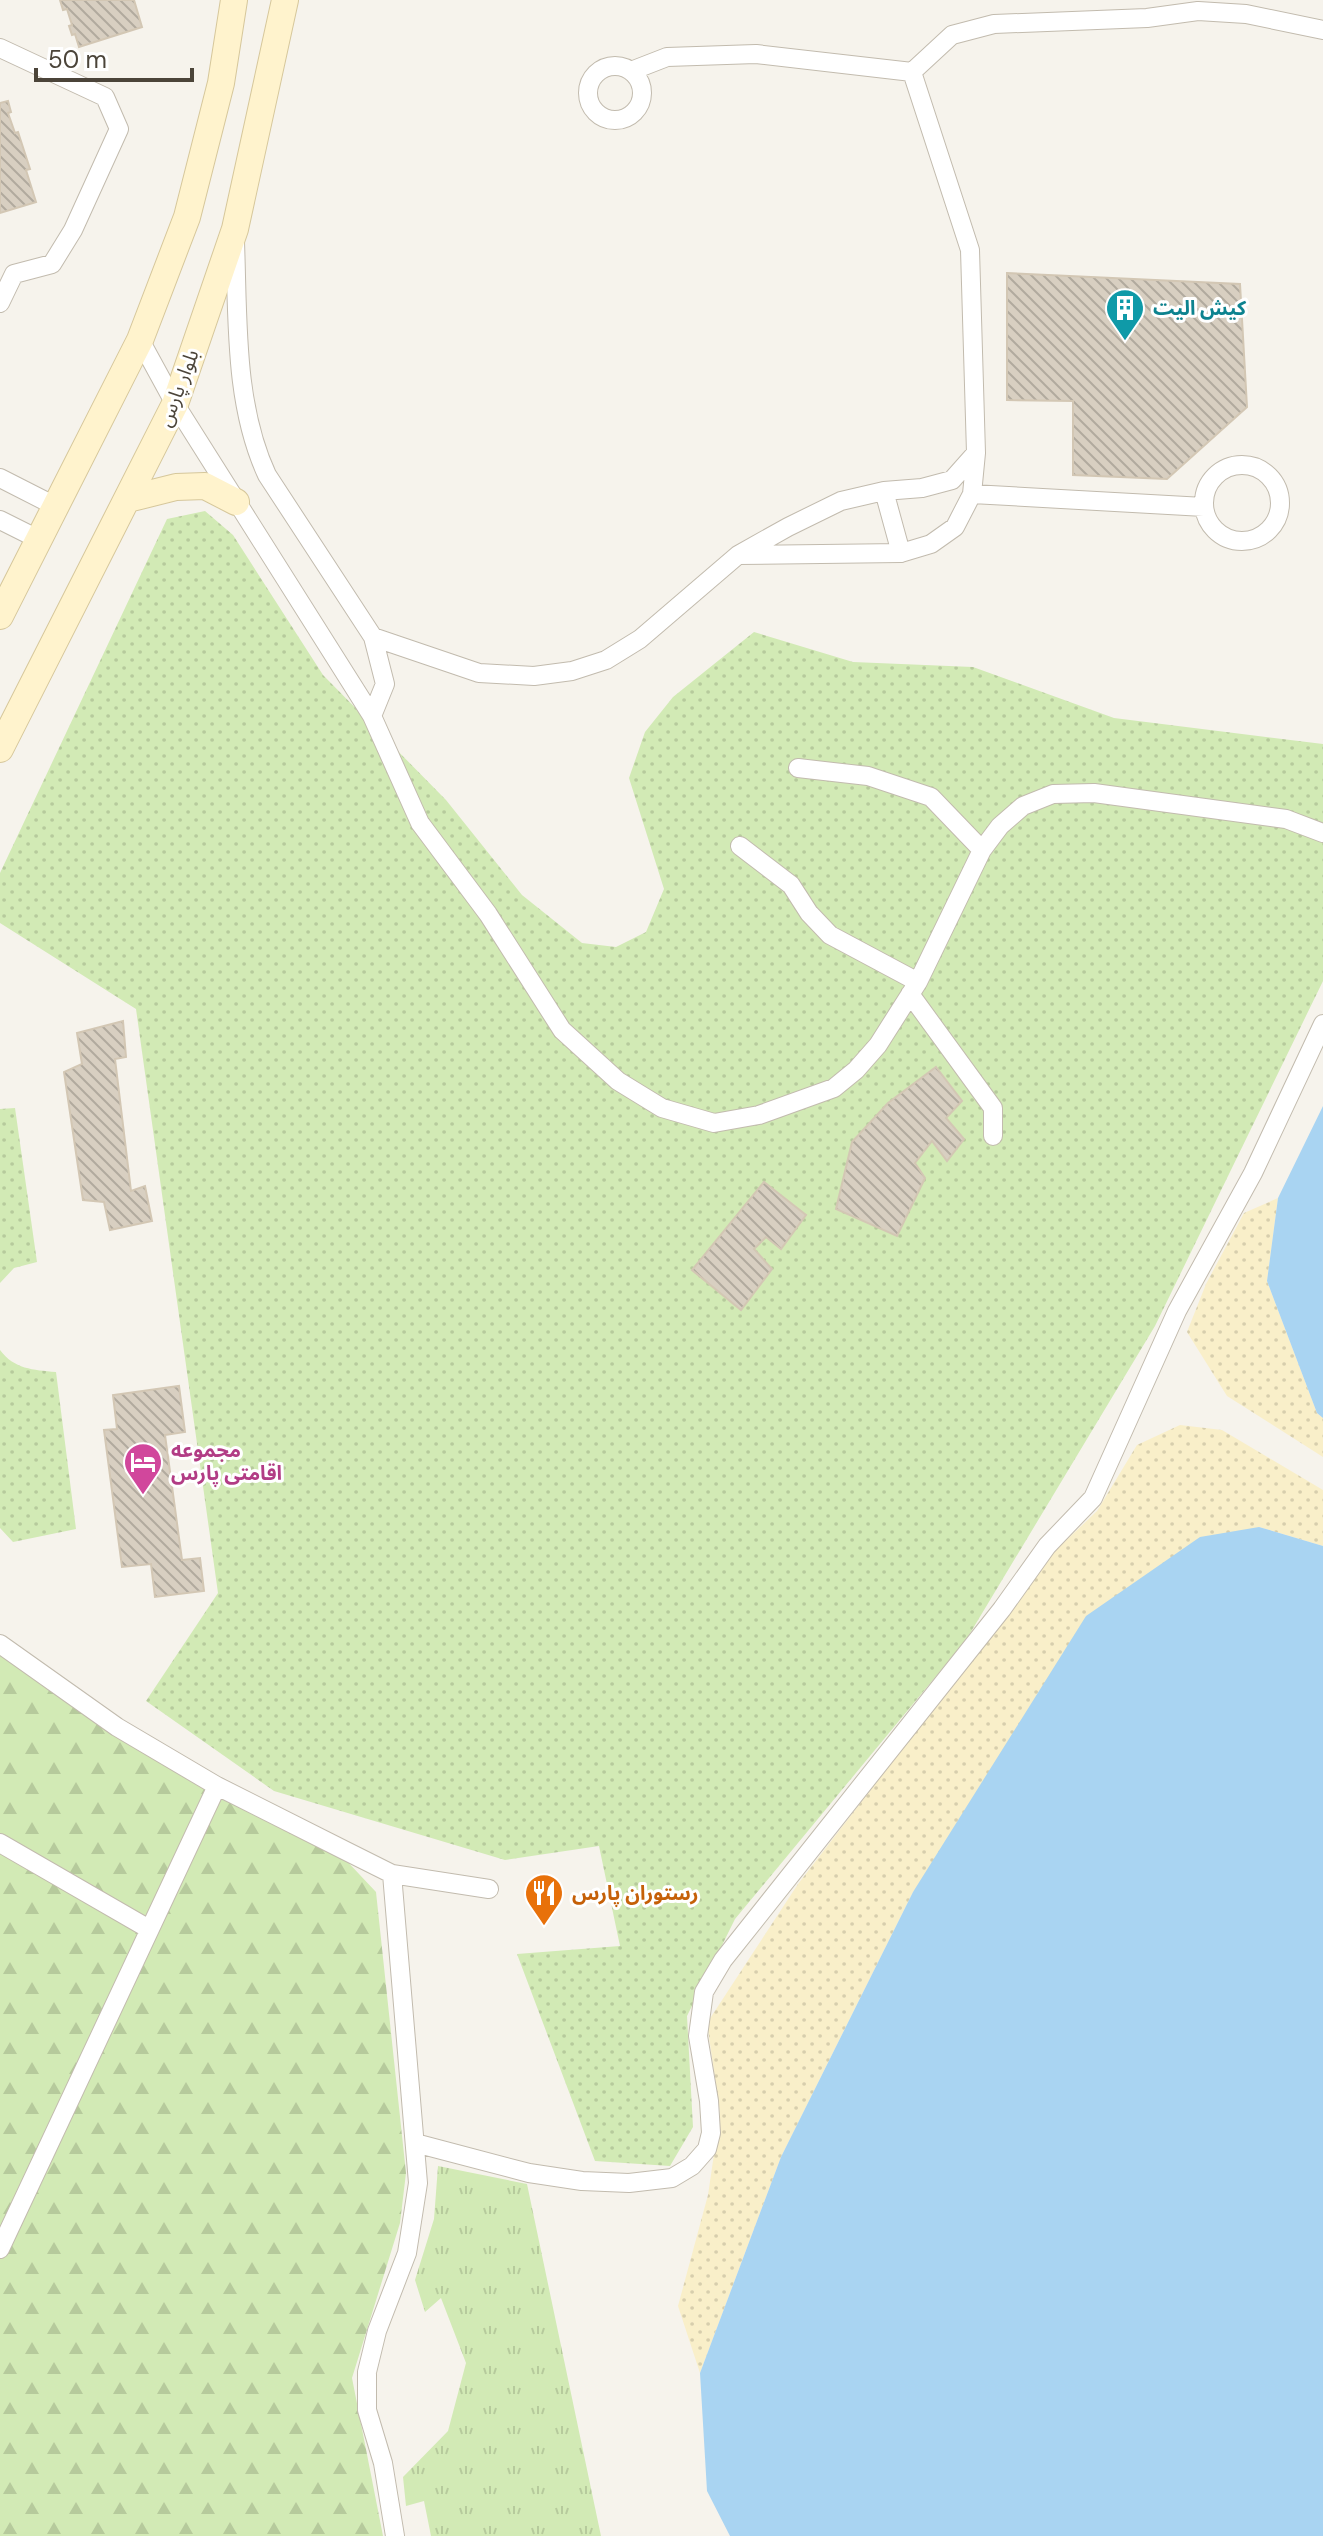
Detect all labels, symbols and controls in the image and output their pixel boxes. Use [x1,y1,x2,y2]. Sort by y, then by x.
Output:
scale bar [36,32,192,82]
text: 50 m [48,44,107,75]
building icon: کیش الیت [1104,287,1146,342]
place label: کیش الیت [1153,295,1247,321]
street label: بلوار پارس [151,346,205,431]
place label: مجموعه اقامتی پارس [171,1437,282,1487]
hotel icon: مجموعه اقامتی پارس [122,1441,164,1496]
restaurant icon: رستوران پارس [523,1872,565,1927]
place label: رستوران پارس [572,1880,698,1907]

